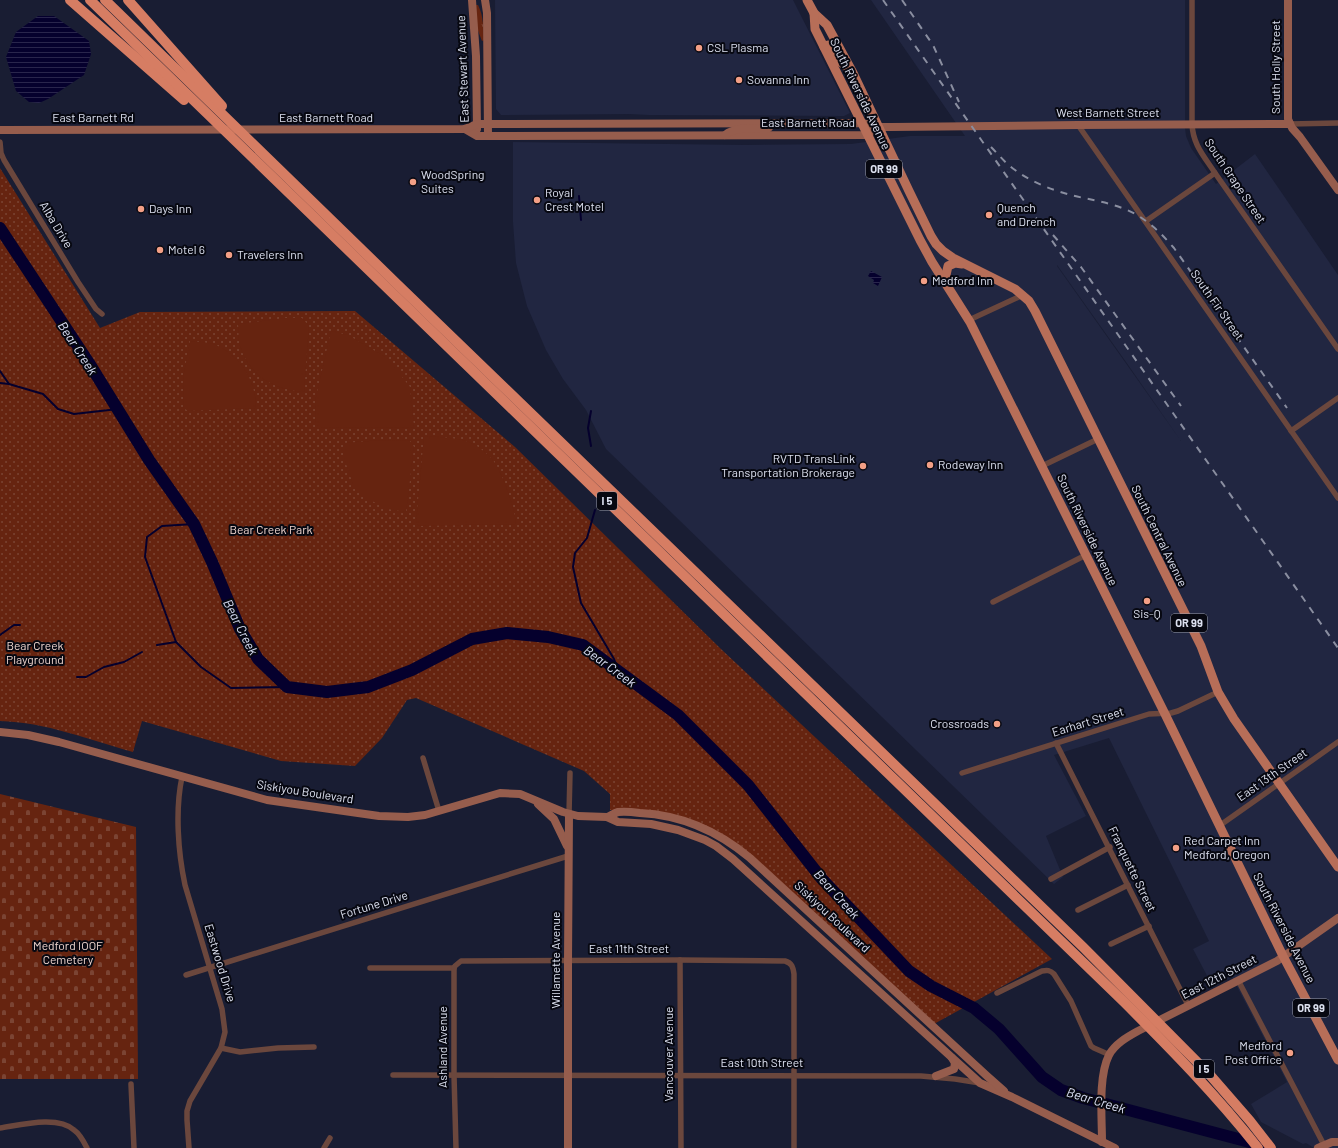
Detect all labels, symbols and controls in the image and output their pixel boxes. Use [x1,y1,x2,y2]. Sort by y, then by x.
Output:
street label: East Stewart Avenue [453,15,471,123]
street label: South Holly Street [1268,20,1282,114]
street label: South Riverside Avenue [828,36,894,152]
place label: CSL Plasma [707,40,768,54]
marker: CSL Plasma [694,43,704,53]
place label: Sovanna Inn [747,72,810,86]
marker: Sovanna Inn [734,75,744,85]
street label: West Barnett Street [1056,105,1160,119]
street label: East Barnett Rd [52,110,134,124]
street label: East Barnett Road [279,110,373,124]
street label: East Barnett Road [761,115,855,129]
street label: South Grape Street [1202,135,1269,225]
road number: OR 99 [866,160,902,178]
place label: WoodSpring Suites [421,167,485,195]
marker: WoodSpring Suites [408,177,418,187]
place label: Royal Crest Motel [545,185,604,213]
marker: Royal Crest Motel [532,195,542,205]
street label: Alba Drive [37,199,76,250]
place label: Quench and Drench [997,200,1056,228]
place label: Days Inn [149,201,192,215]
marker: Days Inn [136,204,146,214]
marker: Quench and Drench [984,210,994,220]
place label: Motel 6 [168,242,205,256]
marker: Motel 6 [155,245,165,255]
place label: Travelers Inn [237,247,303,261]
marker: Travelers Inn [224,250,234,260]
street label: South Fir Street [1188,267,1247,342]
place label: Medford Inn [932,273,993,287]
marker: Medford Inn [919,276,929,286]
water label: Bear Creek [55,318,102,378]
place label: RVTD TransLink Transportation Brokerage [721,451,855,479]
place label: Rodeway Inn [938,457,1003,471]
marker: Rodeway Inn [925,460,935,470]
marker: RVTD TransLink Transportation Brokerage [858,461,868,471]
street label: South Riverside Avenue [1055,472,1121,588]
street label: South Central Avenue [1129,482,1191,589]
road number: I 5 [597,492,617,510]
park label: Bear Creek Park [229,522,313,536]
water label: Bear Creek [220,596,262,658]
marker: Sis-Q [1142,596,1152,606]
place label: Sis-Q [1133,606,1161,620]
road number: OR 99 [1171,614,1207,632]
park label: Bear Creek Playground [6,638,64,666]
water label: Bear Creek [581,642,640,691]
street label: Earhart Street [1050,703,1125,739]
place label: Crossroads [930,716,989,730]
marker: Crossroads [992,719,1002,729]
street label: East 13th Street [1234,745,1309,804]
street label: Siskiyou Boulevard [256,776,354,806]
street label: Franquette Street [1106,824,1160,913]
place label: Red Carpet Inn Medford, Oregon [1184,833,1270,861]
marker: Red Carpet Inn Medford, Oregon [1171,843,1181,853]
water label: Bear Creek [811,866,864,922]
street label: South Riverside Avenue [1251,870,1319,985]
street label: Siskiyou Boulevard [792,878,873,955]
street label: Fortune Drive [338,887,409,921]
street label: Willamette Avenue [548,912,562,1008]
street label: Eastwood Drive [202,922,239,1003]
park label: Medford IOOF Cemetery [33,938,103,966]
street label: East 11th Street [589,941,669,955]
street label: East 12th Street [1179,951,1259,1001]
road number: OR 99 [1293,999,1329,1017]
street label: Ashland Avenue [435,1006,449,1088]
street label: Vancouver Avenue [661,1007,675,1101]
place label: Medford Post Office [1225,1038,1282,1066]
marker: Medford Post Office [1285,1048,1295,1058]
street label: East 10th Street [721,1055,803,1069]
road number: I 5 [1194,1060,1214,1078]
water label: Bear Creek [1065,1083,1128,1117]

